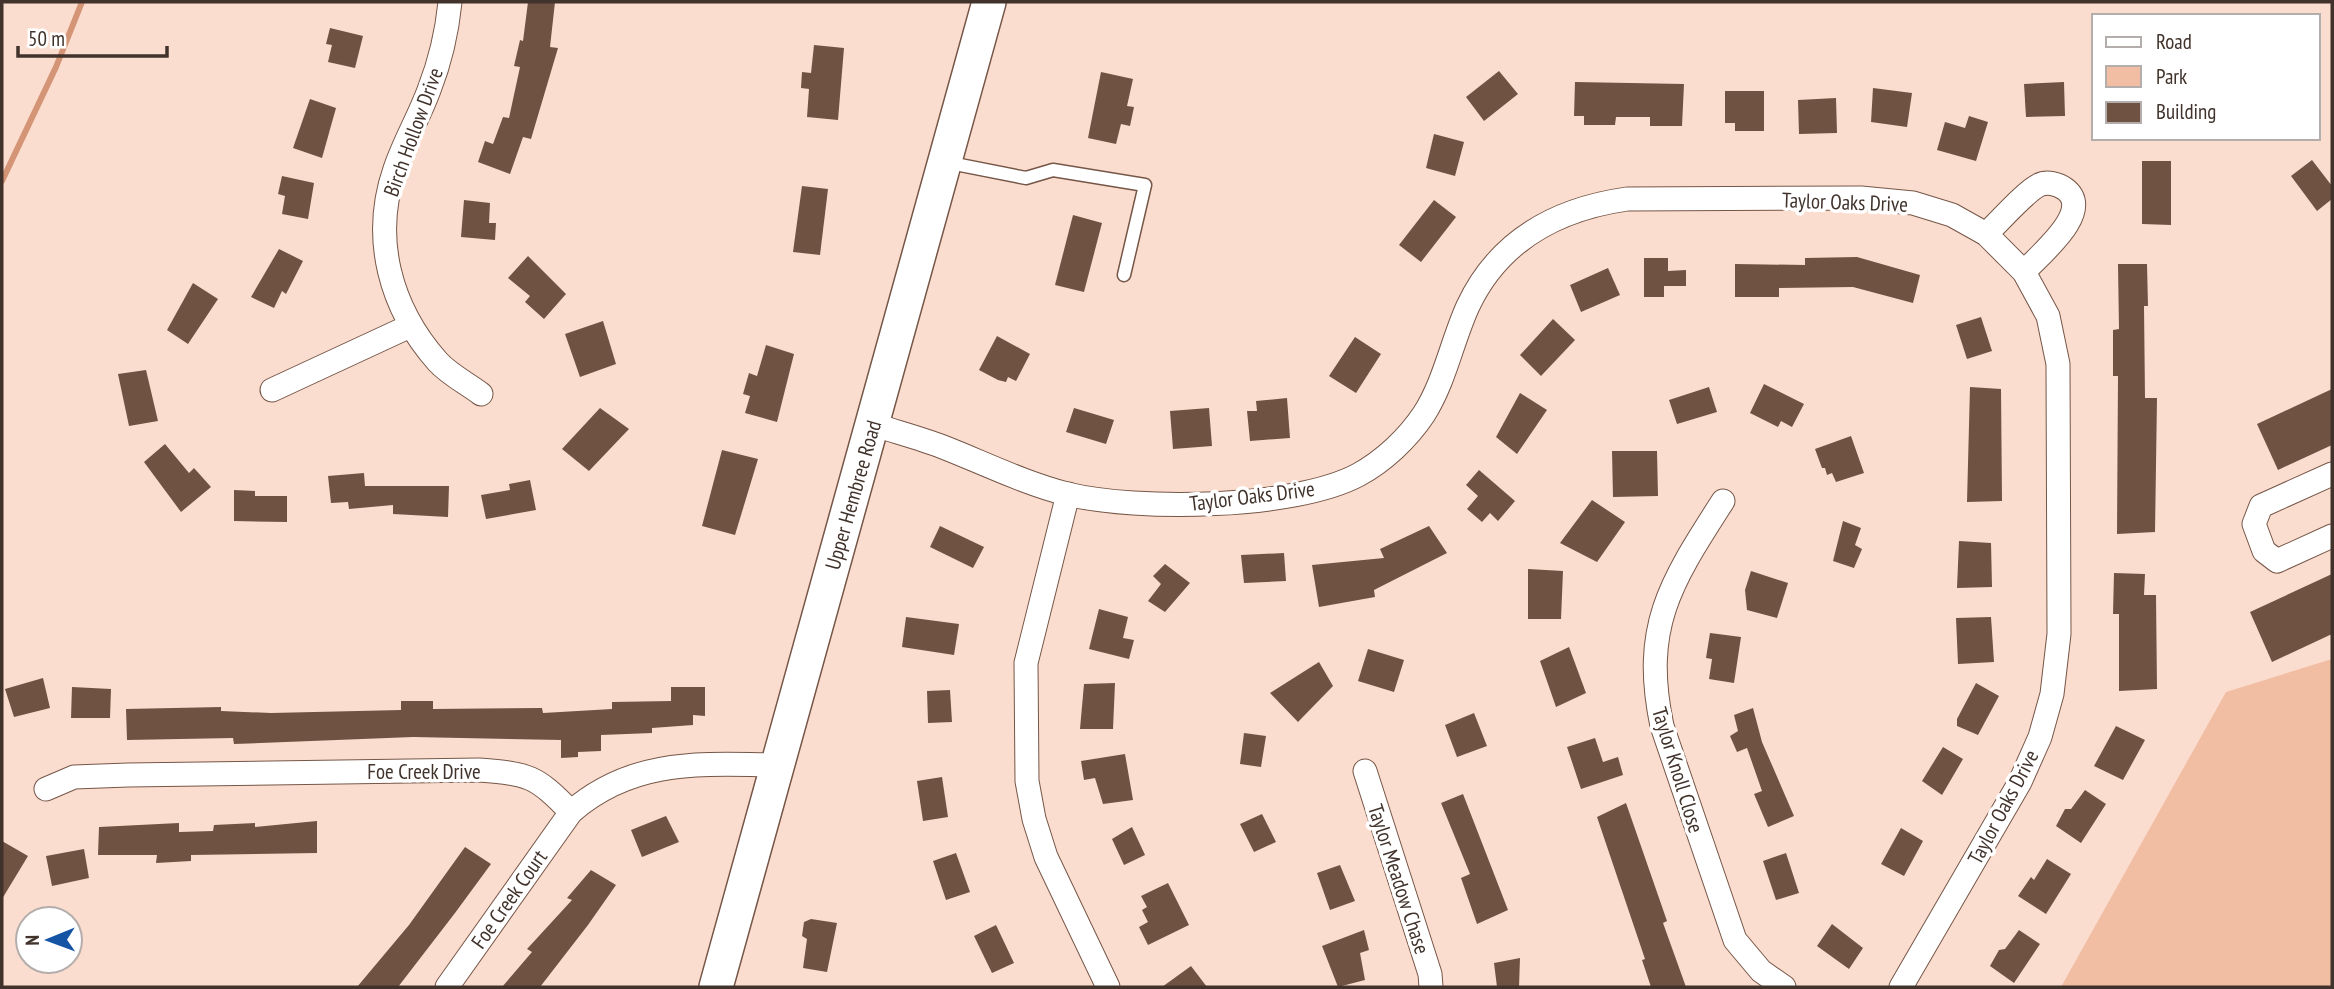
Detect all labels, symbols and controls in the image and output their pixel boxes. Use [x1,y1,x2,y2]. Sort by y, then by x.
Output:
scale bar [18,14,166,58]
legend [2092,14,2320,140]
text: 50 m [28,25,65,52]
text: Road [2156,28,2192,55]
text: Park [2156,63,2187,90]
street label: Birch Hollow Drive [377,64,449,200]
text: Building [2156,98,2216,125]
street label: Taylor Oaks Drive [1782,186,1908,218]
street label: Upper Hembree Road [819,417,887,573]
street label: Taylor Oaks Drive [1188,475,1316,517]
street label: Taylor Knoll Close [1646,704,1710,836]
street label: Taylor Oaks Drive [1962,745,2044,869]
street label: Foe Creek Drive [367,758,481,785]
street label: Taylor Meadow Chase [1362,801,1436,957]
street label: Foe Creek Court [465,844,553,954]
north arrow [14,905,84,975]
text: N [20,935,44,946]

